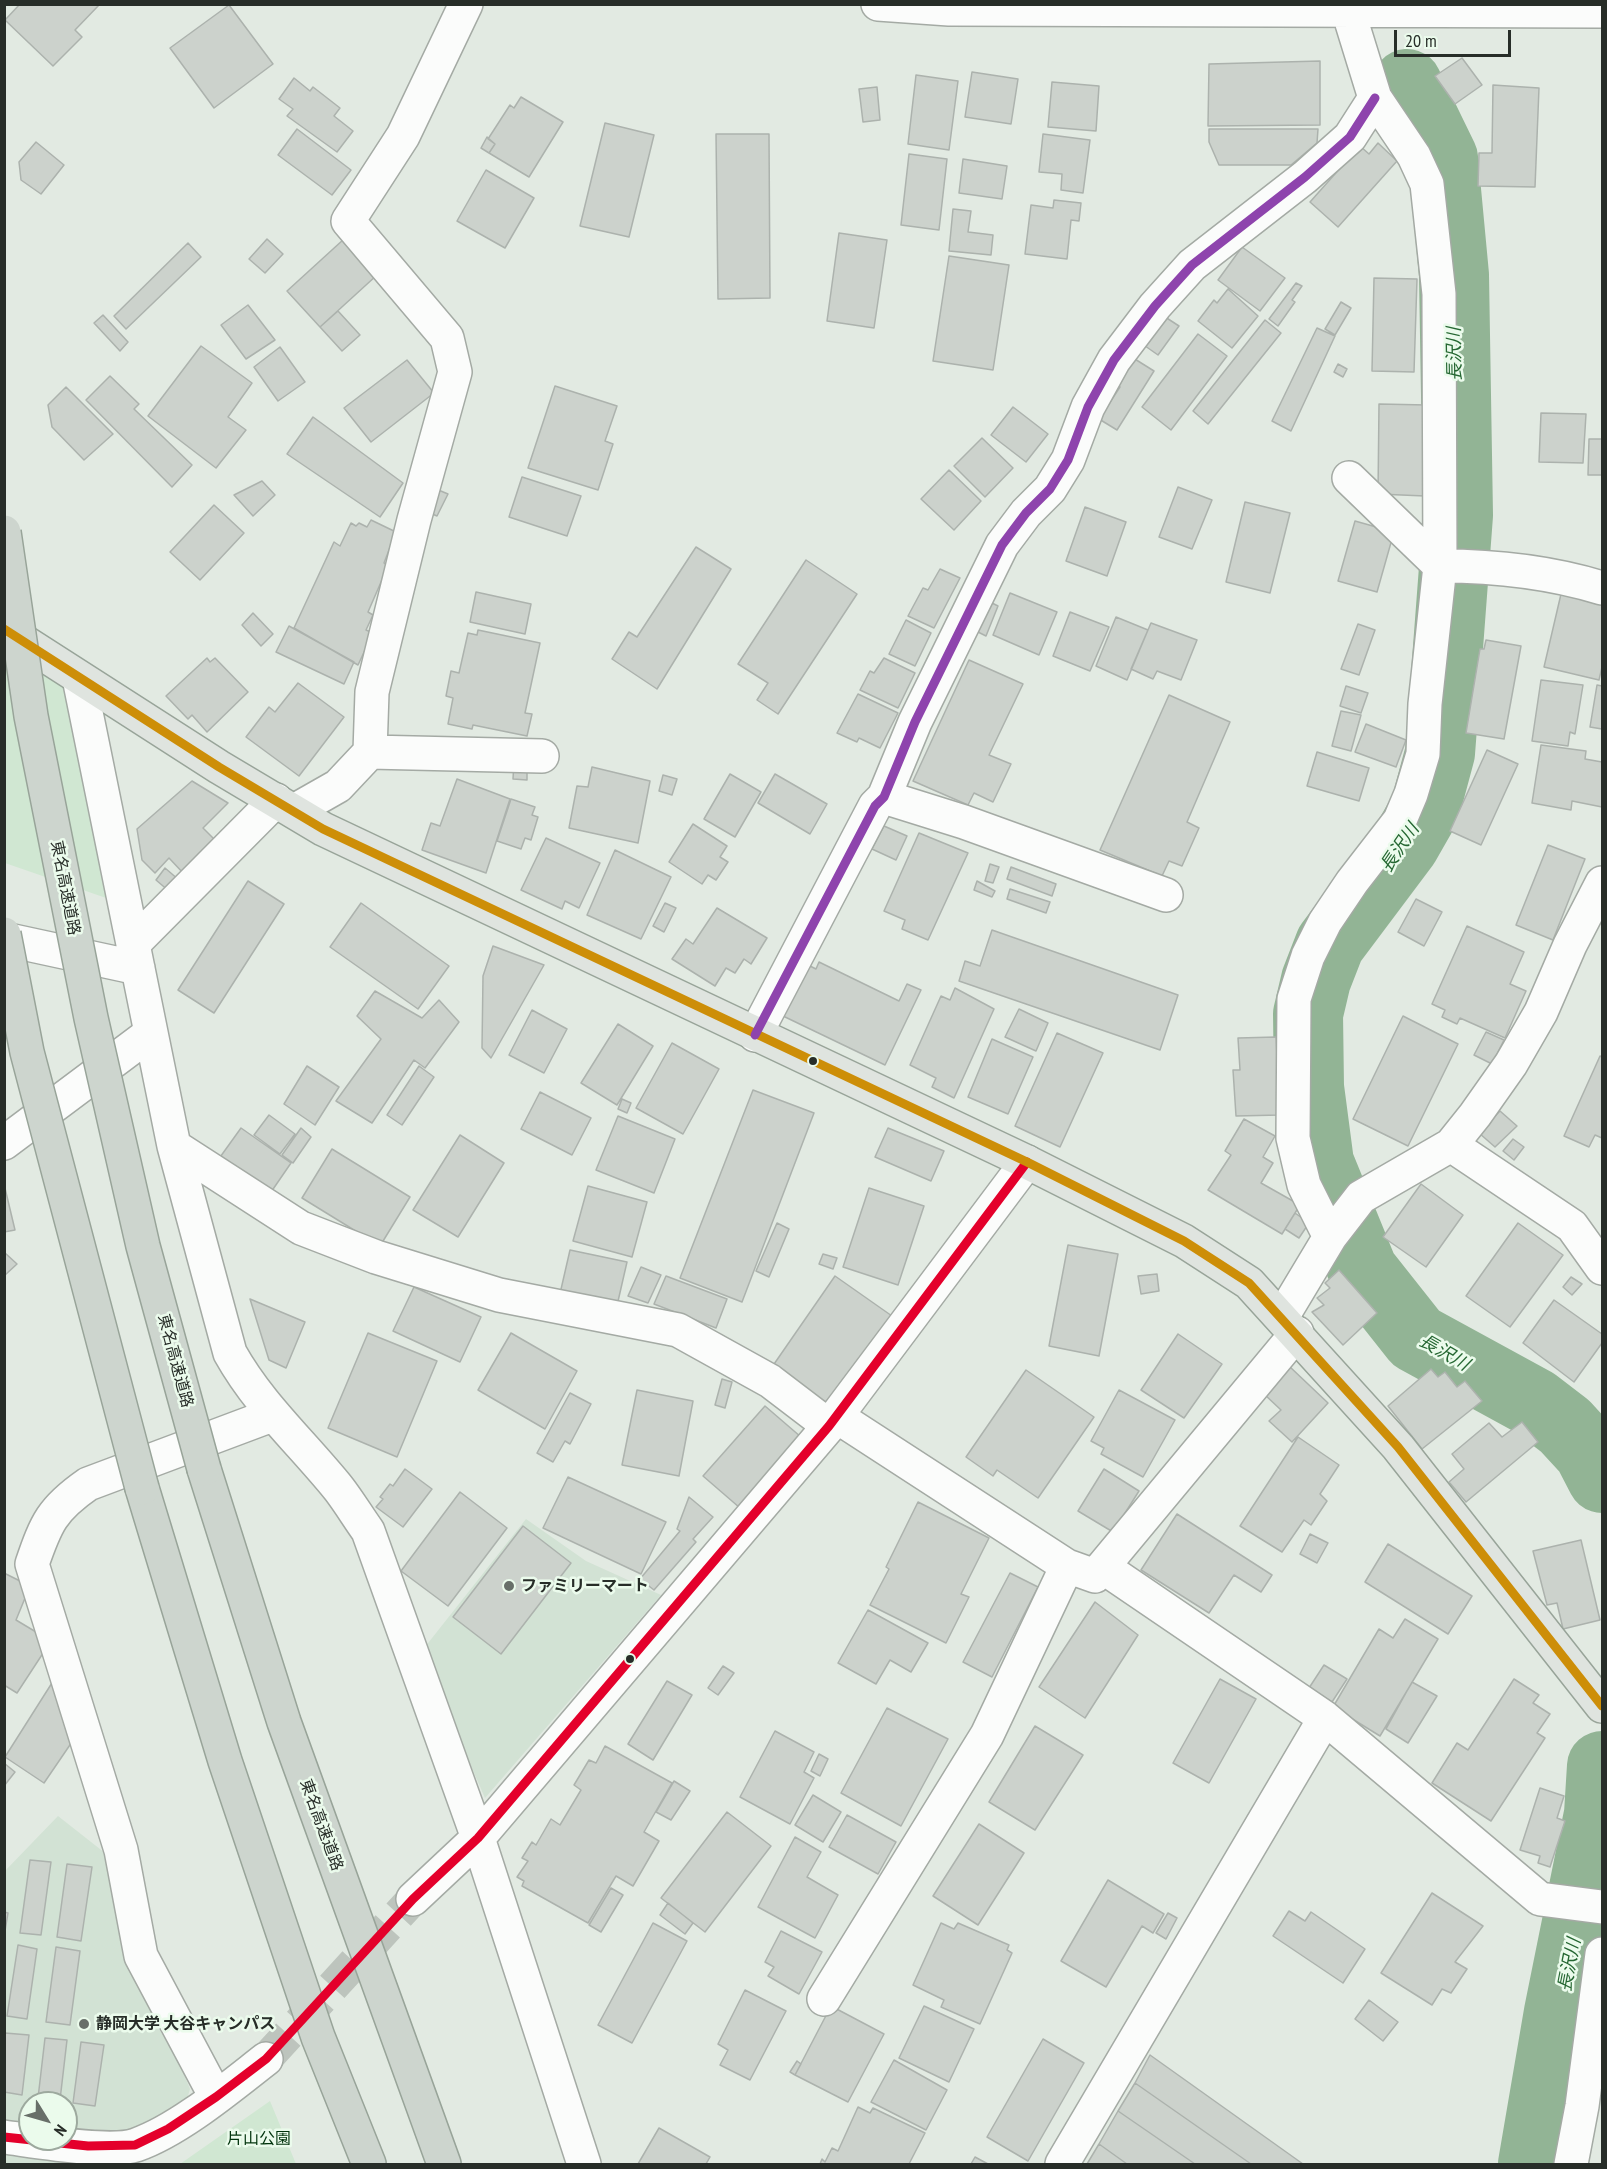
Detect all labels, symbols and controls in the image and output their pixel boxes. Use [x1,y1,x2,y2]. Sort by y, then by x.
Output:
scale bar [1397,18,1514,56]
text: 20 m [1405,29,1437,52]
water label: 長沢川 [1444,327,1466,381]
water label: 長沢川 [1376,820,1424,876]
street label: 東名高速道路 [46,839,84,937]
unlabelled marker [807,1055,819,1067]
street label: 東名高速道路 [153,1312,197,1410]
water label: 長沢川 [1415,1330,1473,1376]
place label: ファミリーマート [521,1576,649,1596]
marker: ファミリーマート [502,1579,516,1593]
unlabelled marker [624,1653,636,1665]
street label: 東名高速道路 [296,1777,346,1873]
water label: 長沢川 [1554,1936,1586,1994]
place label: 静岡大学 大谷キャンパス [96,2014,275,2034]
marker: 静岡大学 大谷キャンパス [77,2017,91,2031]
north arrow [18,2091,78,2151]
text: N [50,2121,71,2140]
park label: 片山公園 [227,2129,291,2149]

